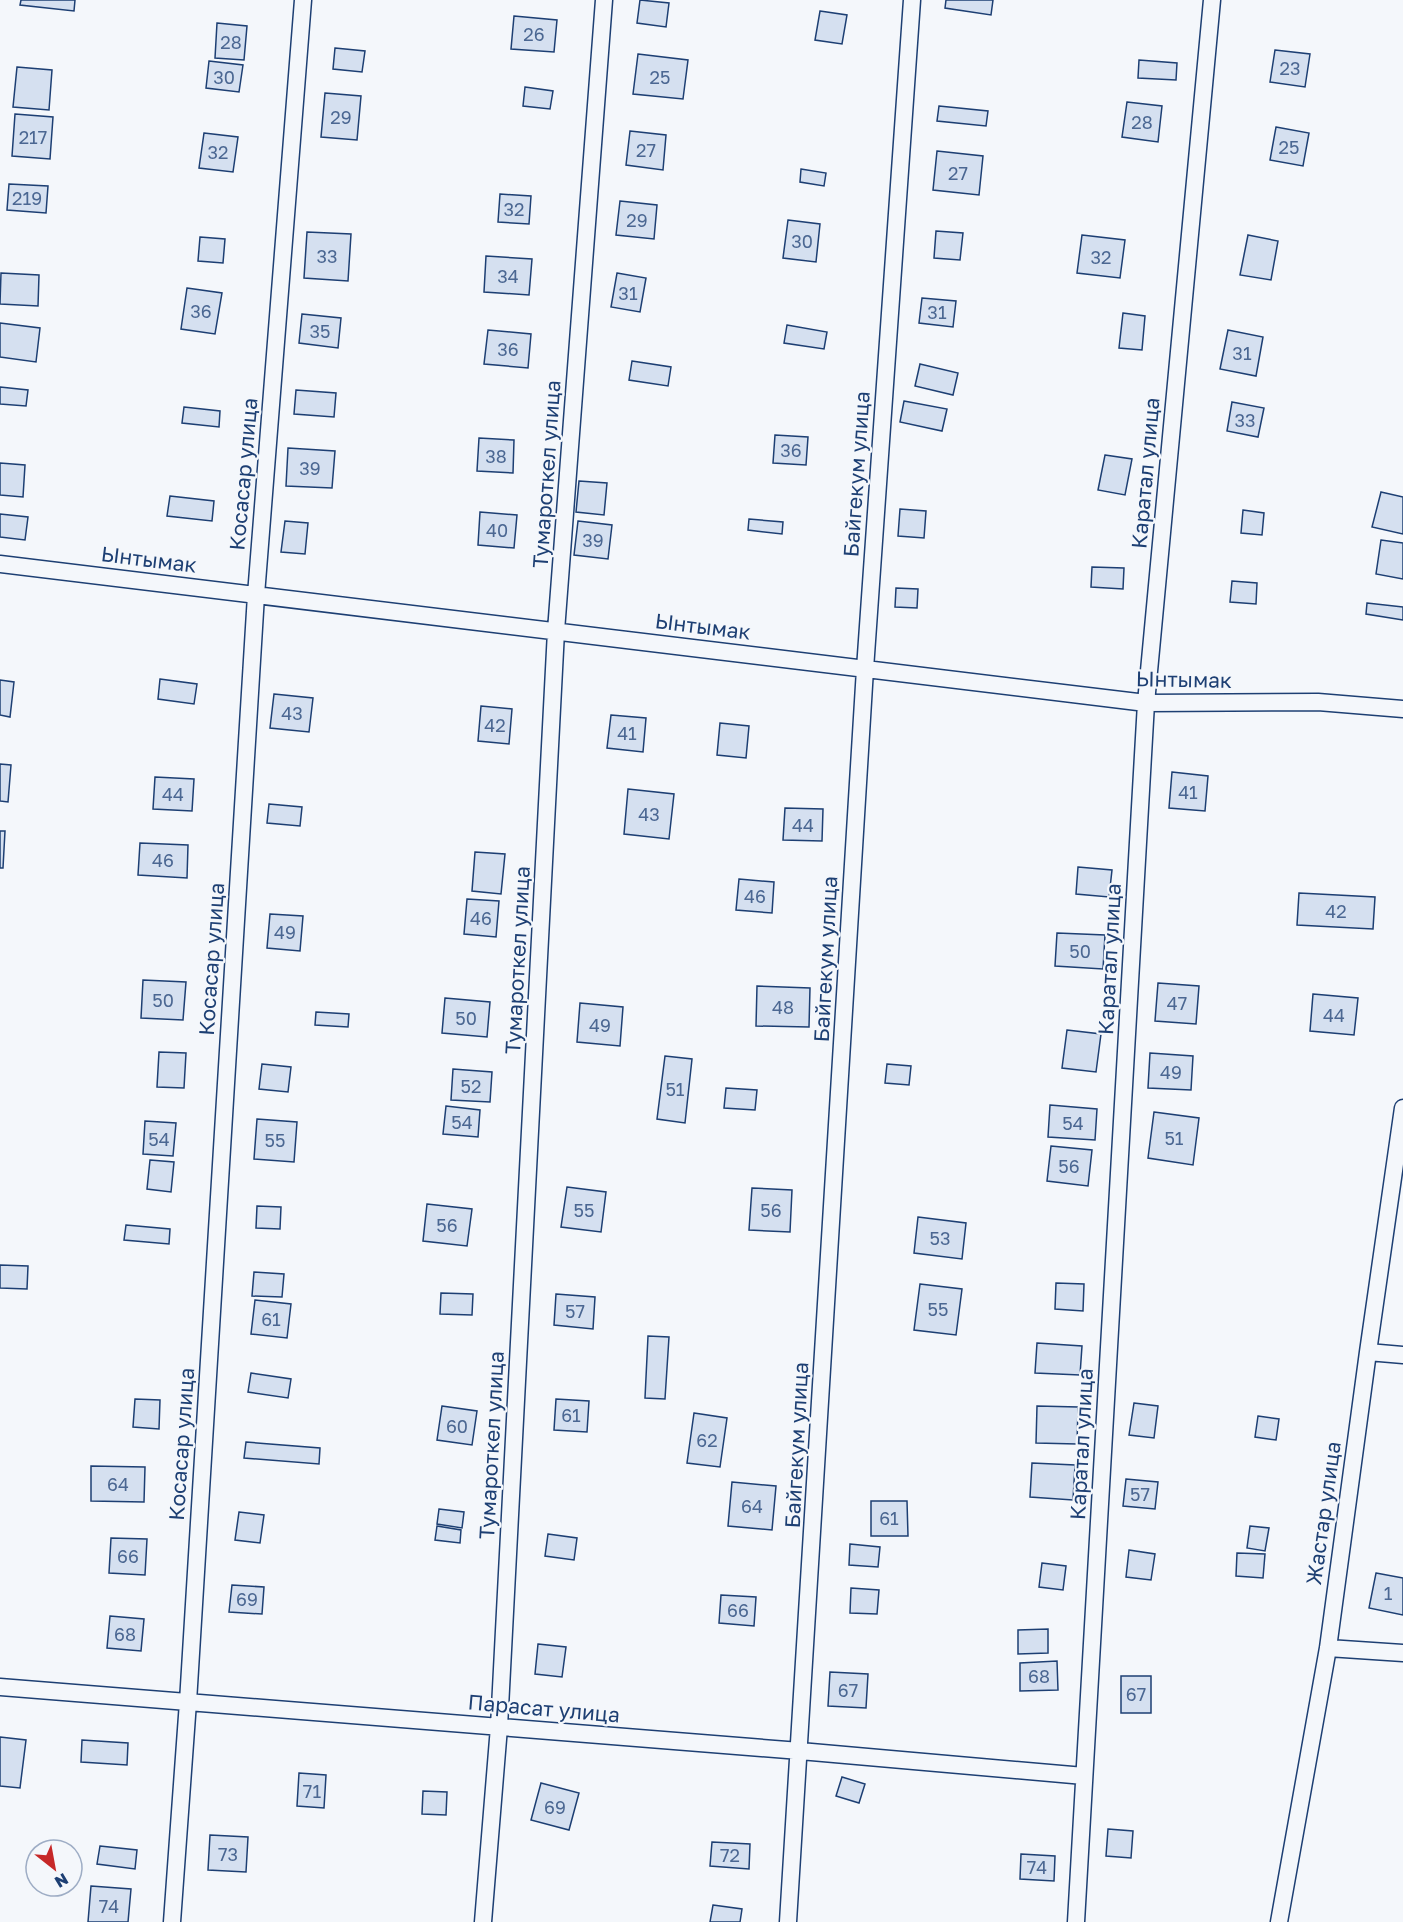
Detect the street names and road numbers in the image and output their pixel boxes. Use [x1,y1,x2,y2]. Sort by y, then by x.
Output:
street label: Тумароткел улица [526,379,566,569]
street label: Байгекум улица [837,390,875,558]
street label: Каратал улица [1125,396,1165,550]
street label: Косасар улица [223,397,263,551]
street label: Ынтымак [100,540,198,578]
street label: Ынтымак [654,607,752,645]
street label: Ынтымак [1136,665,1232,693]
street label: Тумароткел улица [499,865,535,1055]
street label: Байгекум улица [808,875,842,1043]
street label: Косасар улица [193,882,229,1036]
street label: Каратал улица [1092,883,1126,1035]
street label: Тумароткел улица [473,1350,509,1540]
street label: Байгекум улица [779,1361,813,1529]
street label: Косасар улица [163,1367,199,1521]
street label: Каратал улица [1064,1368,1098,1520]
street label: Жастар улица [1300,1440,1346,1586]
street label: Парасат улица [467,1688,621,1728]

